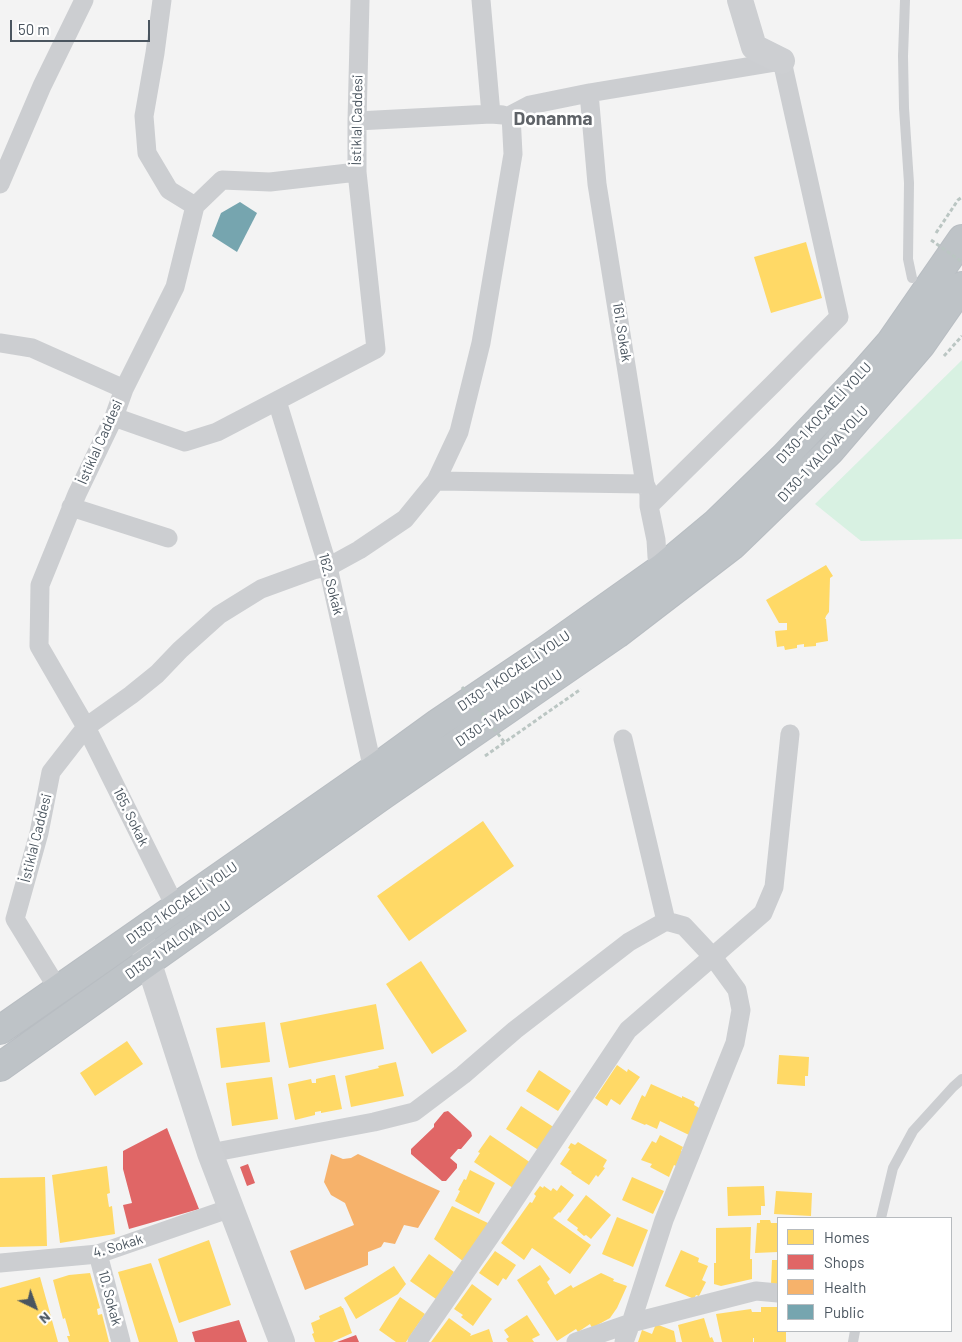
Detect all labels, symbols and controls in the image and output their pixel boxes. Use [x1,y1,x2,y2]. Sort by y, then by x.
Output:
scale bar [12,10,152,42]
text: 50 m [18,20,50,38]
street label: İstiklal Caddesi [348,74,366,166]
district label: Donanma [513,108,593,130]
street label: 161. Sokak [609,301,635,363]
street label: D130-1 KOCAELİ YOLU [773,359,875,467]
street label: İstiklal Caddesi [74,397,126,487]
street label: D130-1 YALOVA YOLU [774,402,872,506]
street label: 162. Sokak [315,551,347,617]
street label: D130-1 KOCAELİ YOLU [455,627,573,715]
street label: D130-1 YALOVA YOLU [452,666,566,750]
street label: 165. Sokak [110,785,152,849]
street label: İstiklal Caddesi [17,792,55,884]
street label: D130-1 KOCAELİ YOLU [123,858,241,948]
street label: D130-1 YALOVA YOLU [122,897,234,983]
legend [777,1217,952,1332]
text: Homes [824,1228,869,1246]
street label: 4. Sokak [91,1230,145,1262]
text: Shops [824,1253,864,1271]
street label: 10. Sokak [95,1269,125,1327]
text: Health [824,1278,866,1296]
north arrow [10,1282,60,1332]
text: Public [824,1303,864,1321]
text: N [36,1309,55,1328]

